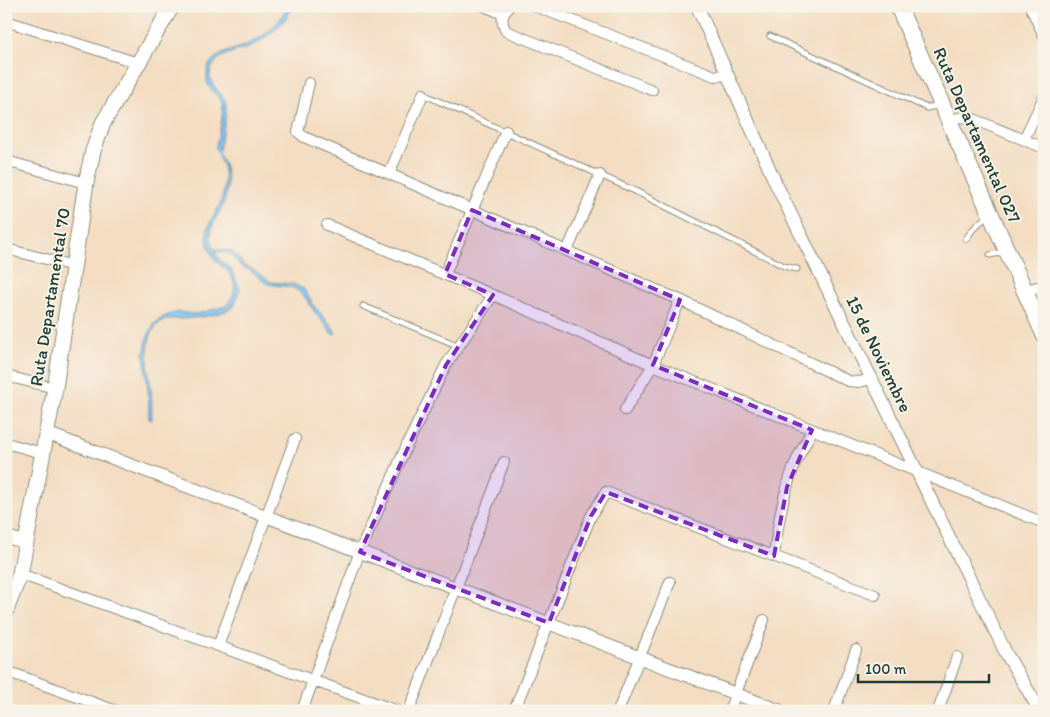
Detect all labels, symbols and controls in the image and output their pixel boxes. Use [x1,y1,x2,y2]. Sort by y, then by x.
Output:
street label: Ruta Departamental 027 [928,44,1026,226]
street label: Ruta Departamental 70 [25,206,75,388]
street label: 15 de Noviembre [841,292,917,416]
scale bar [858,652,989,684]
text: 100 m [865,660,907,678]

